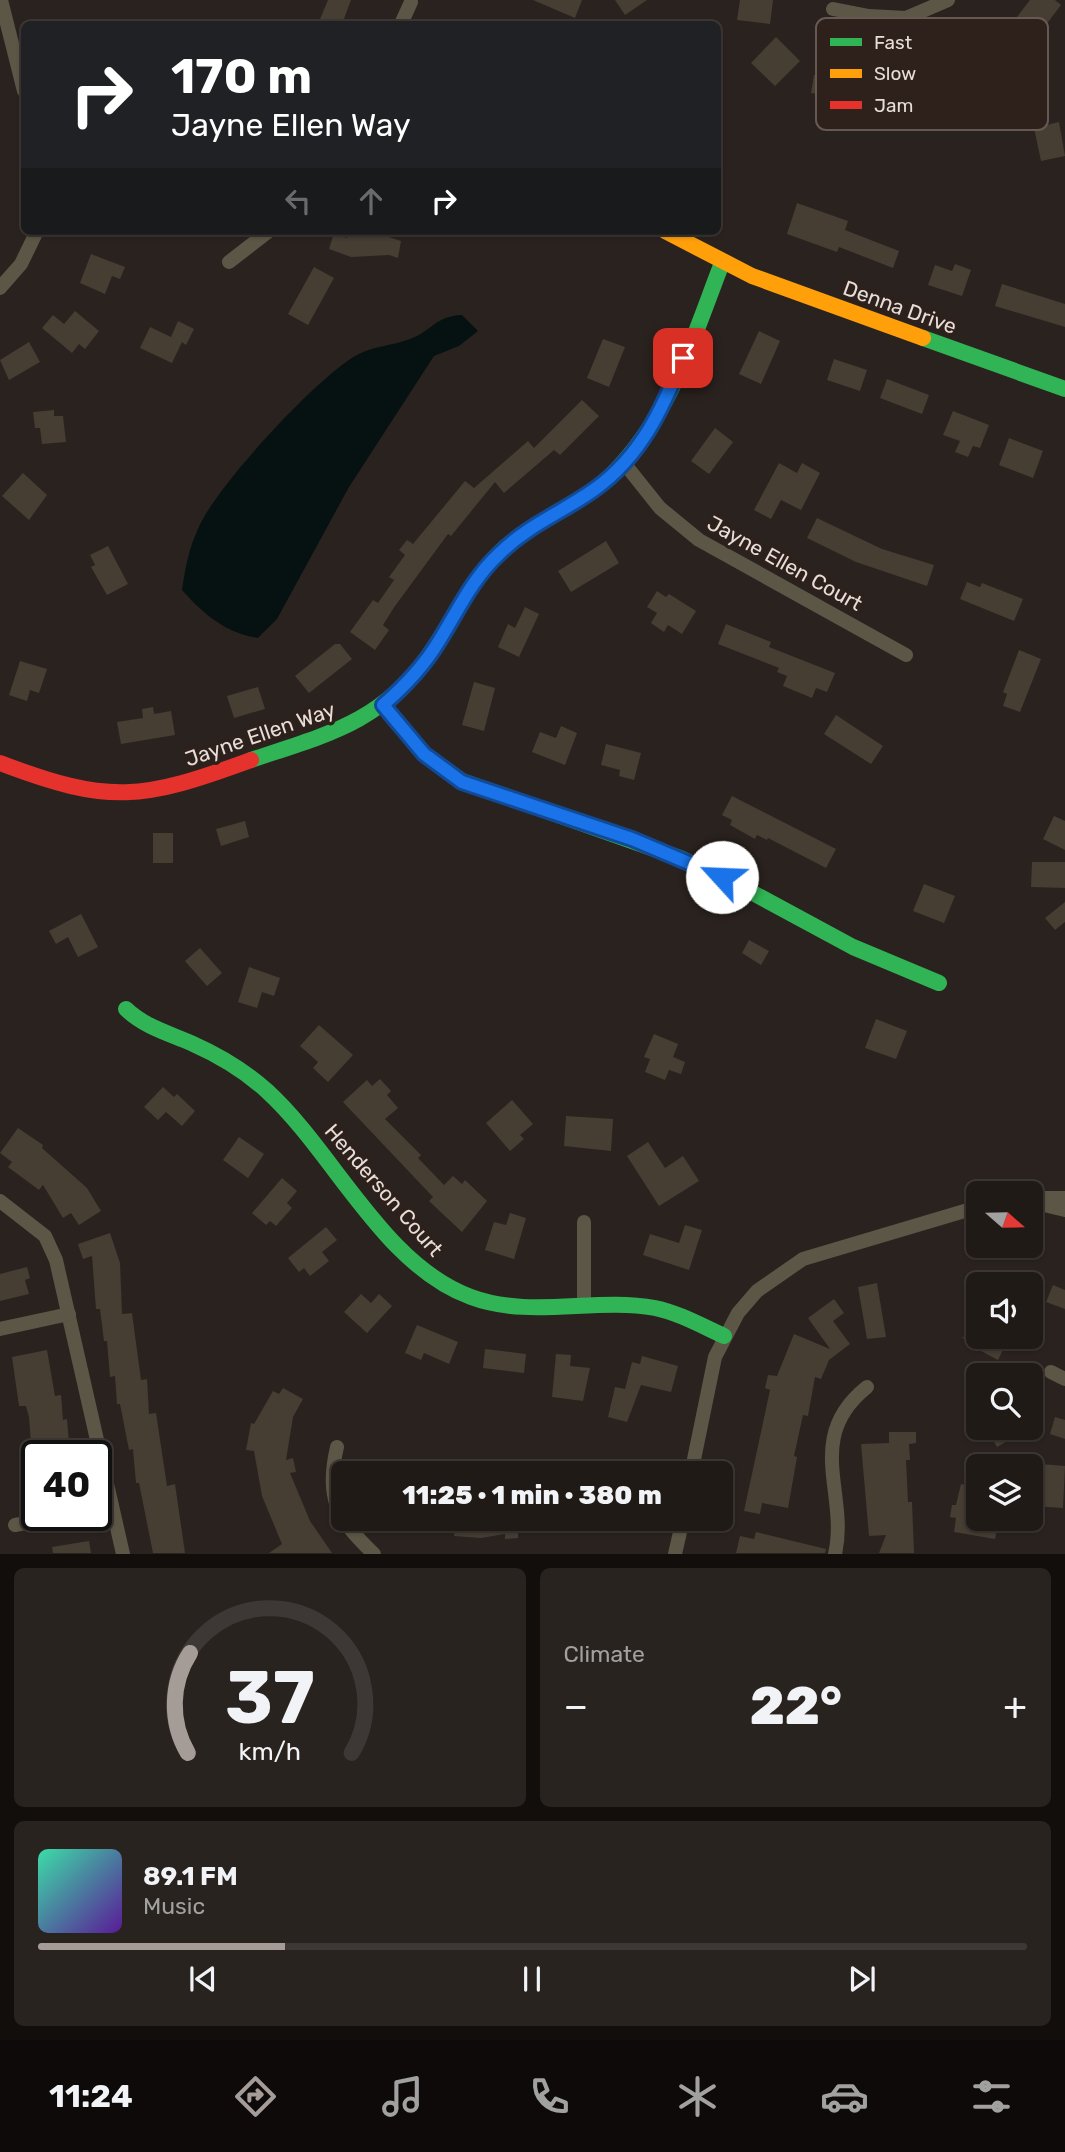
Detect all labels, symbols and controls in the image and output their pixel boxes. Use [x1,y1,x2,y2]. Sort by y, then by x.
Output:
legend [816,18,1048,130]
text: Fast [874,31,913,54]
text: 170 m [171,47,312,105]
icon: right [56,49,147,140]
text: Slow [874,62,916,85]
text: Jam [874,94,913,117]
text: Jayne Ellen Way [171,106,411,144]
icon: left [279,182,317,220]
icon: ahead [352,182,390,220]
icon: right [425,182,463,220]
street label: Denna Drive [840,275,960,339]
pin [653,328,713,388]
icon: arrive [664,339,702,377]
street label: Jayne Ellen Court [703,510,867,616]
street label: Jayne Ellen Way [182,696,339,771]
position arrow [685,840,759,914]
street label: Henderson Court [320,1119,448,1261]
north arrow [966,1181,1043,1258]
map controls [966,1181,1043,1531]
button: sound [966,1272,1043,1349]
button: search [966,1363,1043,1440]
speed limit sign: 40 [21,1440,112,1531]
button: layers [966,1454,1043,1531]
text: 11:25 · 1 min · 380 m [402,1480,662,1511]
text: Climate [564,1640,645,1668]
text: 37 [225,1656,315,1742]
text: 22° [750,1675,842,1737]
text: − [564,1683,588,1729]
text: + [1003,1683,1027,1729]
text: km/h [239,1737,301,1766]
text: 89.1 FM [143,1861,238,1892]
text: Music [143,1892,205,1920]
icon: previous [184,1960,222,1998]
icon: pause [513,1960,551,1998]
icon: next [843,1960,881,1998]
icon: directions [231,2072,280,2121]
icon: music [378,2072,427,2121]
icon: phone [525,2072,574,2121]
icon: climate [673,2072,722,2121]
icon: car [820,2072,869,2121]
icon: filters [967,2072,1016,2121]
text: 11:24 [49,2077,133,2115]

